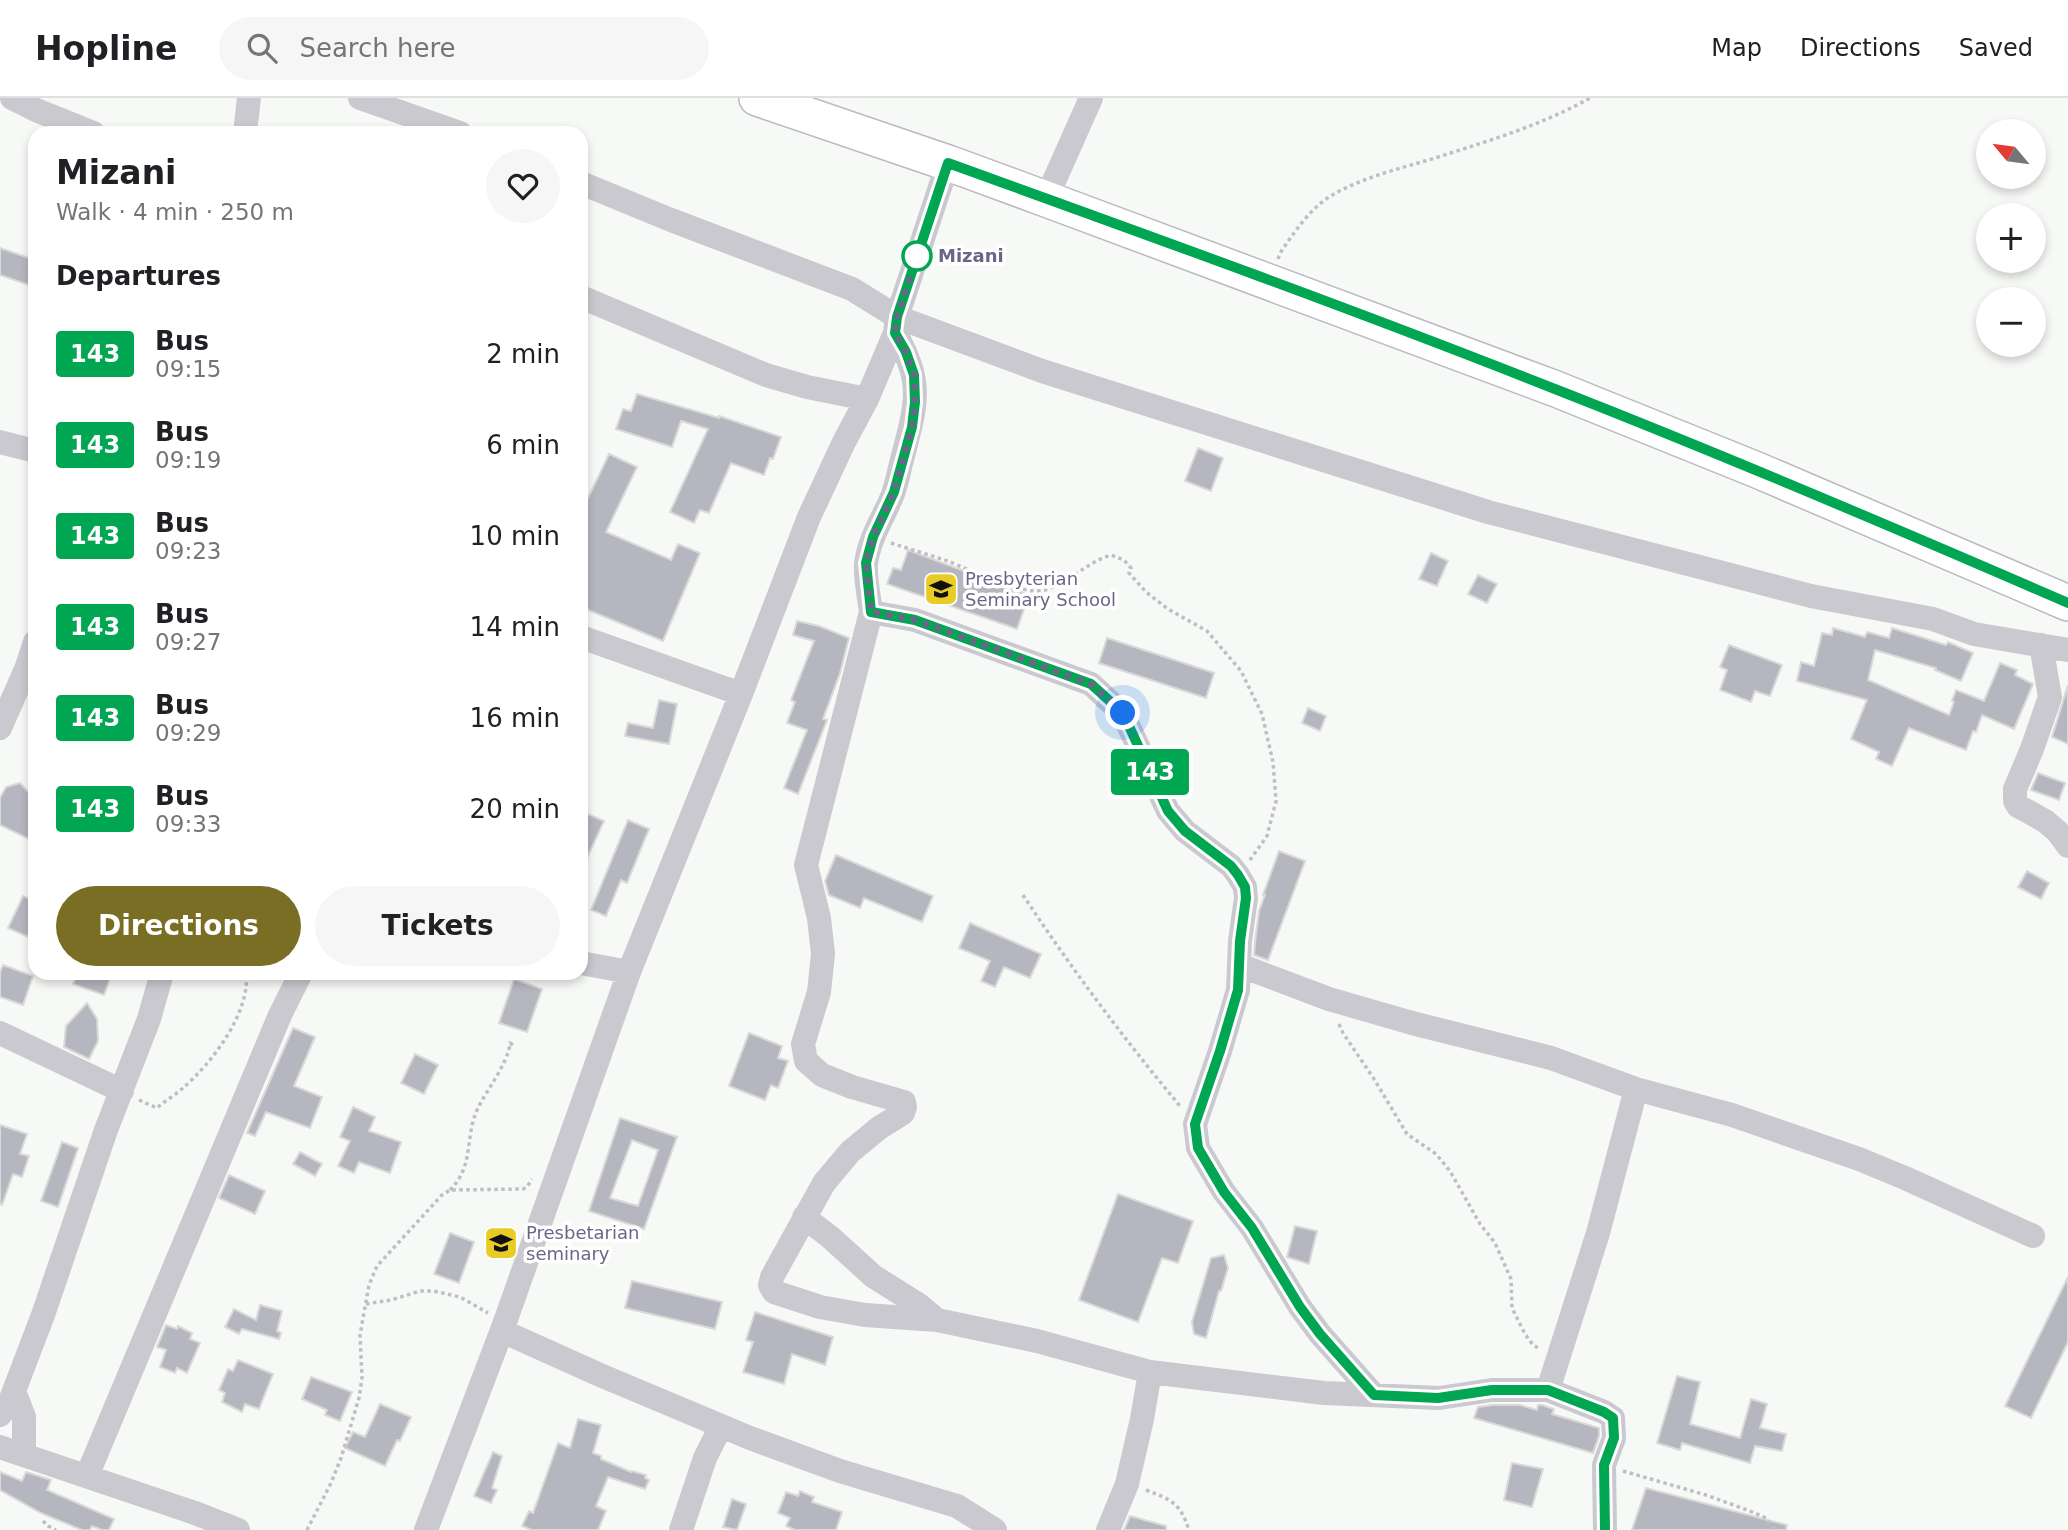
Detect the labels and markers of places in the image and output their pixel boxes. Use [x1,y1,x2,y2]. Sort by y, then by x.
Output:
marker: Mizani [902,241,932,271]
place label: Mizani [938,245,1004,266]
place label: Presbyterian Seminary School [965,568,1116,610]
school or university icon: Presbyterian Seminary School [922,570,960,608]
place label: Presbetarian seminary [526,1222,639,1264]
school or university icon: Presbetarian seminary [482,1224,520,1262]

